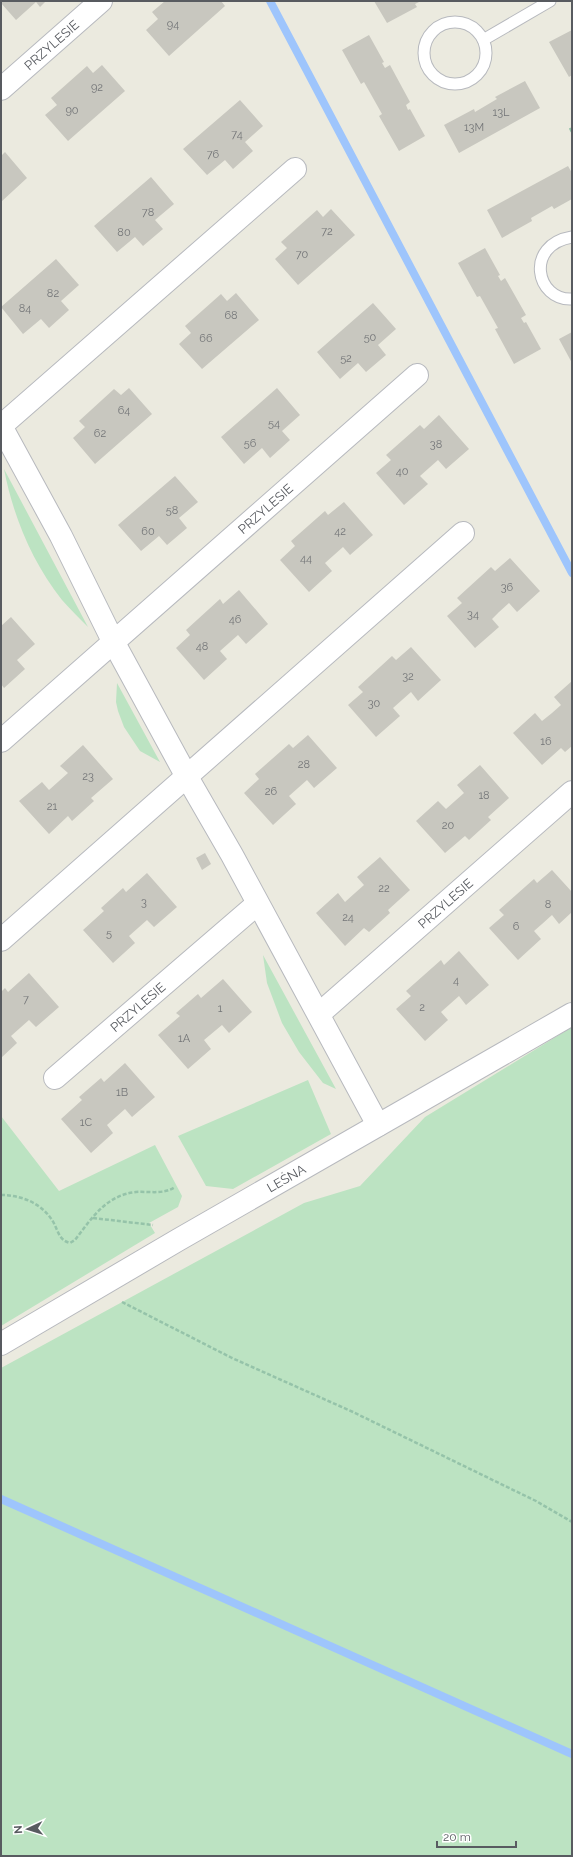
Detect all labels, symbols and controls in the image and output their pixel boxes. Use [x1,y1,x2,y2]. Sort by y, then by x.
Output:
street label: PRZYLESIE [21,17,82,73]
house number: 94 [167,18,179,31]
house number: 92 [91,81,103,94]
house number: 90 [65,104,79,117]
house number: 13L [493,106,510,119]
house number: 13M [464,121,484,134]
house number: 74 [231,128,243,141]
house number: 76 [207,148,220,161]
house number: 78 [142,206,154,219]
house number: 72 [321,225,333,238]
house number: 80 [117,226,131,239]
house number: 70 [296,248,309,261]
house number: 82 [47,287,59,300]
house number: 84 [19,302,31,315]
house number: 68 [224,309,238,322]
house number: 50 [364,331,377,344]
house number: 66 [199,332,213,345]
house number: 52 [340,352,352,365]
house number: 64 [118,404,130,417]
house number: 54 [268,417,280,430]
house number: 62 [94,427,106,440]
house number: 56 [244,437,257,450]
house number: 38 [430,438,442,451]
house number: 40 [396,465,409,478]
street label: PRZYLESIE [235,480,296,537]
house number: 58 [166,504,178,517]
house number: 60 [141,525,155,538]
house number: 42 [334,525,346,538]
house number: 44 [300,552,312,565]
house number: 36 [501,581,514,594]
house number: 34 [467,608,479,621]
house number: 46 [229,613,242,626]
house number: 48 [196,640,208,653]
house number: 32 [402,670,414,683]
house number: 30 [368,697,381,710]
house number: 16 [540,735,552,748]
house number: 28 [298,758,310,771]
house number: 23 [82,770,94,783]
house number: 26 [265,785,278,798]
house number: 18 [478,789,490,802]
house number: 21 [47,800,58,813]
house number: 20 [442,819,454,832]
street label: PRZYLESIE [415,875,476,931]
house number: 22 [378,882,390,895]
house number: 3 [141,896,147,909]
house number: 8 [545,898,551,911]
house number: 24 [342,911,354,924]
house number: 6 [513,920,520,933]
house number: 5 [106,927,112,940]
house number: 4 [453,974,459,987]
street label: PRZYLESIE [107,979,168,1035]
house number: 7 [23,993,29,1006]
house number: 2 [419,1001,425,1014]
house number: 1 [218,1002,223,1015]
house number: 1A [178,1032,191,1045]
house number: 1B [116,1086,128,1099]
house number: 1C [80,1116,93,1129]
street label: LEŚNA [264,1161,308,1195]
north arrow [8,1809,48,1849]
scale bar [437,1823,516,1849]
text: N [12,1825,25,1834]
text: 20 m [443,1830,471,1844]

